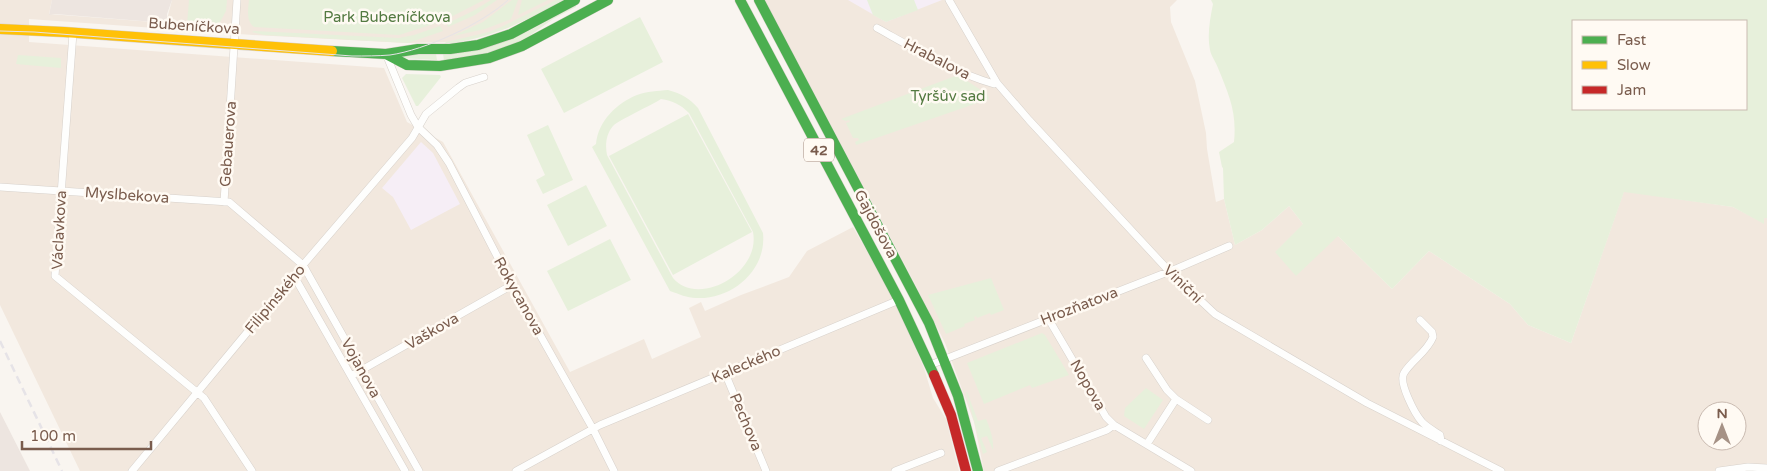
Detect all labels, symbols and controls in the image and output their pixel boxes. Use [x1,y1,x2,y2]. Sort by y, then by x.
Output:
park label: Park Bubeníčkova [323,8,451,26]
street label: Bubeníčkova [148,14,240,38]
legend [1572,20,1747,110]
text: Fast [1617,31,1647,49]
street label: Hrabalova [901,35,973,83]
text: Slow [1617,56,1651,74]
text: Jam [1617,81,1646,99]
park label: Tyršův sad [910,87,986,105]
street label: Gebauerova [216,100,240,188]
road number: 42 [804,138,834,162]
street label: Myslbekova [84,183,170,207]
street label: Gajdošova [851,187,901,261]
street label: Václavkova [48,190,70,270]
street label: Rokycanova [490,254,548,338]
street label: Filipínského [241,261,309,337]
street label: Viniční [1160,261,1207,307]
street label: Hrozňatova [1038,283,1120,329]
street label: Vaškova [402,309,462,353]
street label: Vojanova [337,335,385,401]
street label: Kaleckého [709,341,783,387]
street label: Nopova [1066,356,1110,414]
street label: Pechova [726,391,766,453]
north arrow [1697,401,1747,451]
text: N [1716,405,1728,422]
scale bar [22,418,151,450]
text: 100 m [30,427,76,445]

